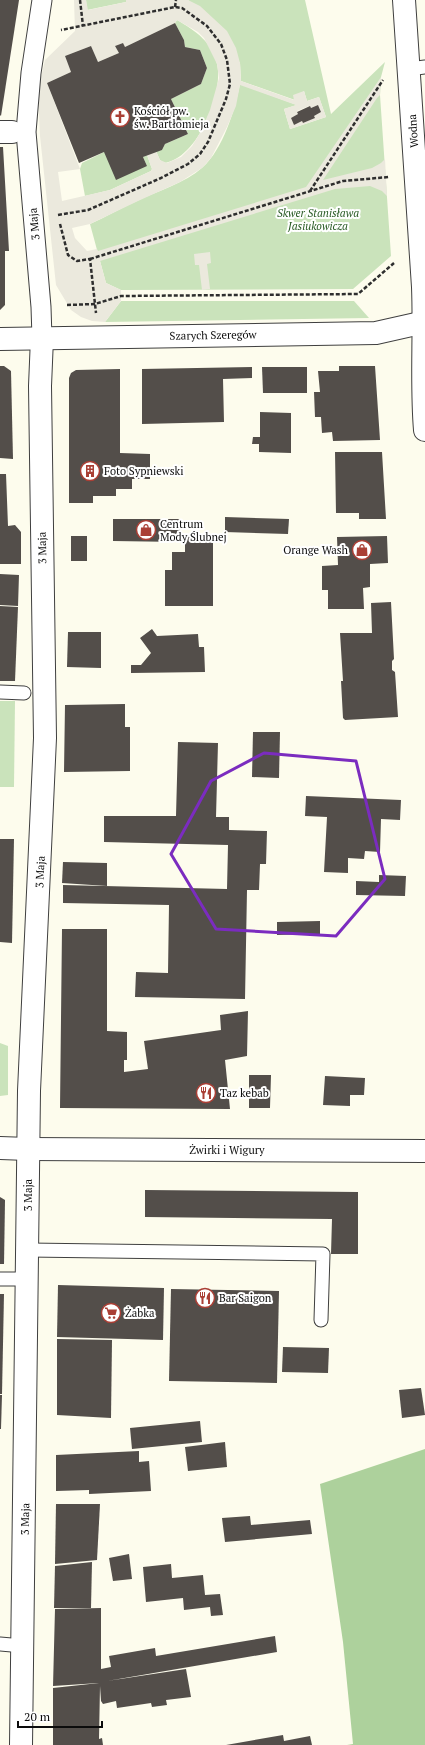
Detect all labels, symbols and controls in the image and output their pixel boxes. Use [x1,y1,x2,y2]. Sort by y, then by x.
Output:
place label: Kościół pw. św. Bartłomieja [134,104,209,131]
church icon: Kościół pw. św. Bartłomieja [109,106,131,128]
street label: Wodna [405,113,421,148]
park label: Skwer Stanisława Jasiukowicza [277,206,359,233]
street label: 3 Maja [26,207,42,241]
street label: Szarych Szeregów [169,327,258,343]
building icon: Foto Sypniewski [79,460,101,482]
place label: Foto Sypniewski [104,464,184,478]
place label: Centrum Mody Ślubnej [160,517,227,544]
shop icon: Centrum Mody Ślubnej [135,519,157,541]
street label: 3 Maja [35,531,49,564]
shop icon: Orange Wash [351,539,373,561]
place label: Orange Wash [283,543,349,557]
street label: 3 Maja [32,855,48,889]
restaurant icon: Taz kebab [195,1082,217,1104]
place label: Taz kebab [220,1086,269,1100]
street label: Żwirki i Wigury [189,1143,265,1157]
street label: 3 Maja [21,1178,35,1211]
restaurant icon: Bar Saigon [194,1287,216,1309]
place label: Bar Saigon [219,1291,272,1305]
supermarket icon: Żabka [100,1302,122,1324]
place label: Żabka [125,1306,155,1320]
street label: 3 Maja [18,1502,32,1535]
scale bar [18,1703,102,1729]
text: 20 m [24,1709,51,1724]

